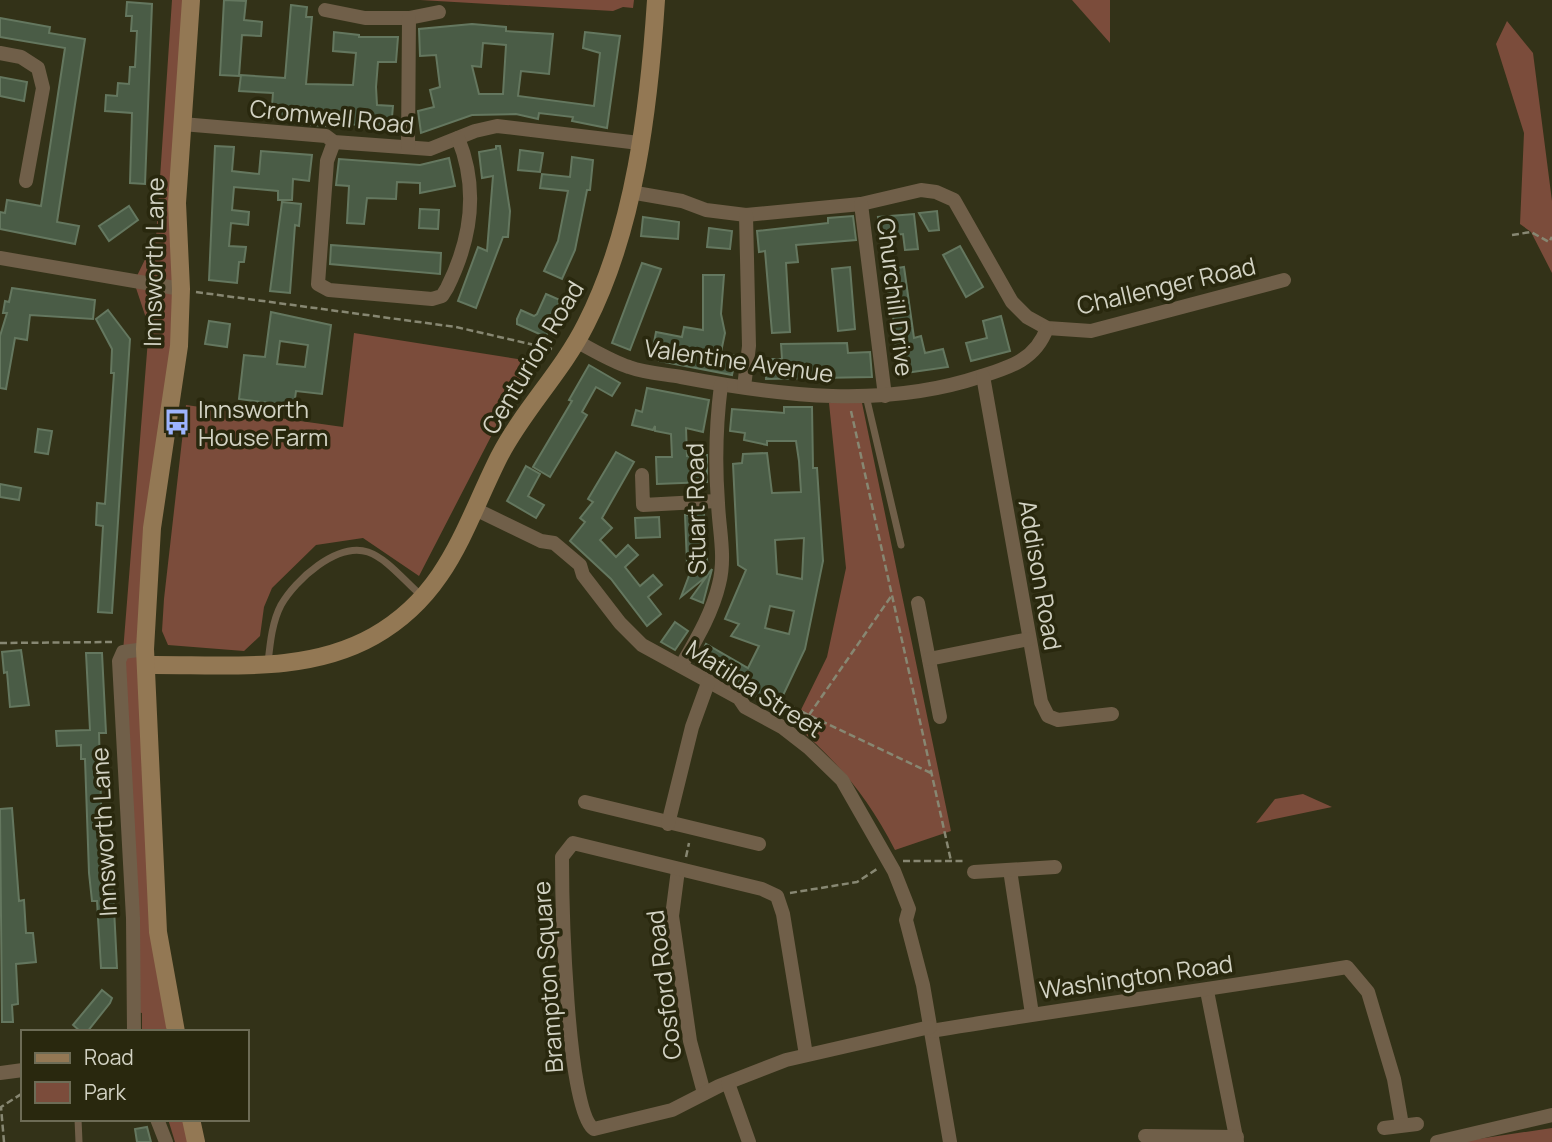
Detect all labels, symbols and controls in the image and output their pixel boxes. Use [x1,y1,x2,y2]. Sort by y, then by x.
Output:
street label: Cromwell Road [248,91,416,141]
street label: Innsworth Lane [135,177,171,347]
street label: Churchill Drive [870,216,922,378]
street label: Challenger Road [1073,248,1259,322]
street label: Centurion Road [473,274,591,440]
street label: Valentine Avenue [642,330,836,390]
place label: Innsworth House Farm [198,392,328,453]
bus stop icon: Innsworth House Farm [162,407,192,437]
street label: Stuart Road [677,443,713,575]
street label: Addison Road [1012,497,1070,653]
street label: Matilda Street [680,631,830,745]
street label: Innsworth Lane [82,747,124,917]
street label: Brampton Square [524,880,570,1074]
street label: Cosford Road [637,908,689,1062]
street label: Washington Road [1037,946,1235,1006]
legend [21,1030,248,1121]
text: Road [84,1043,134,1071]
text: Park [84,1078,126,1106]

